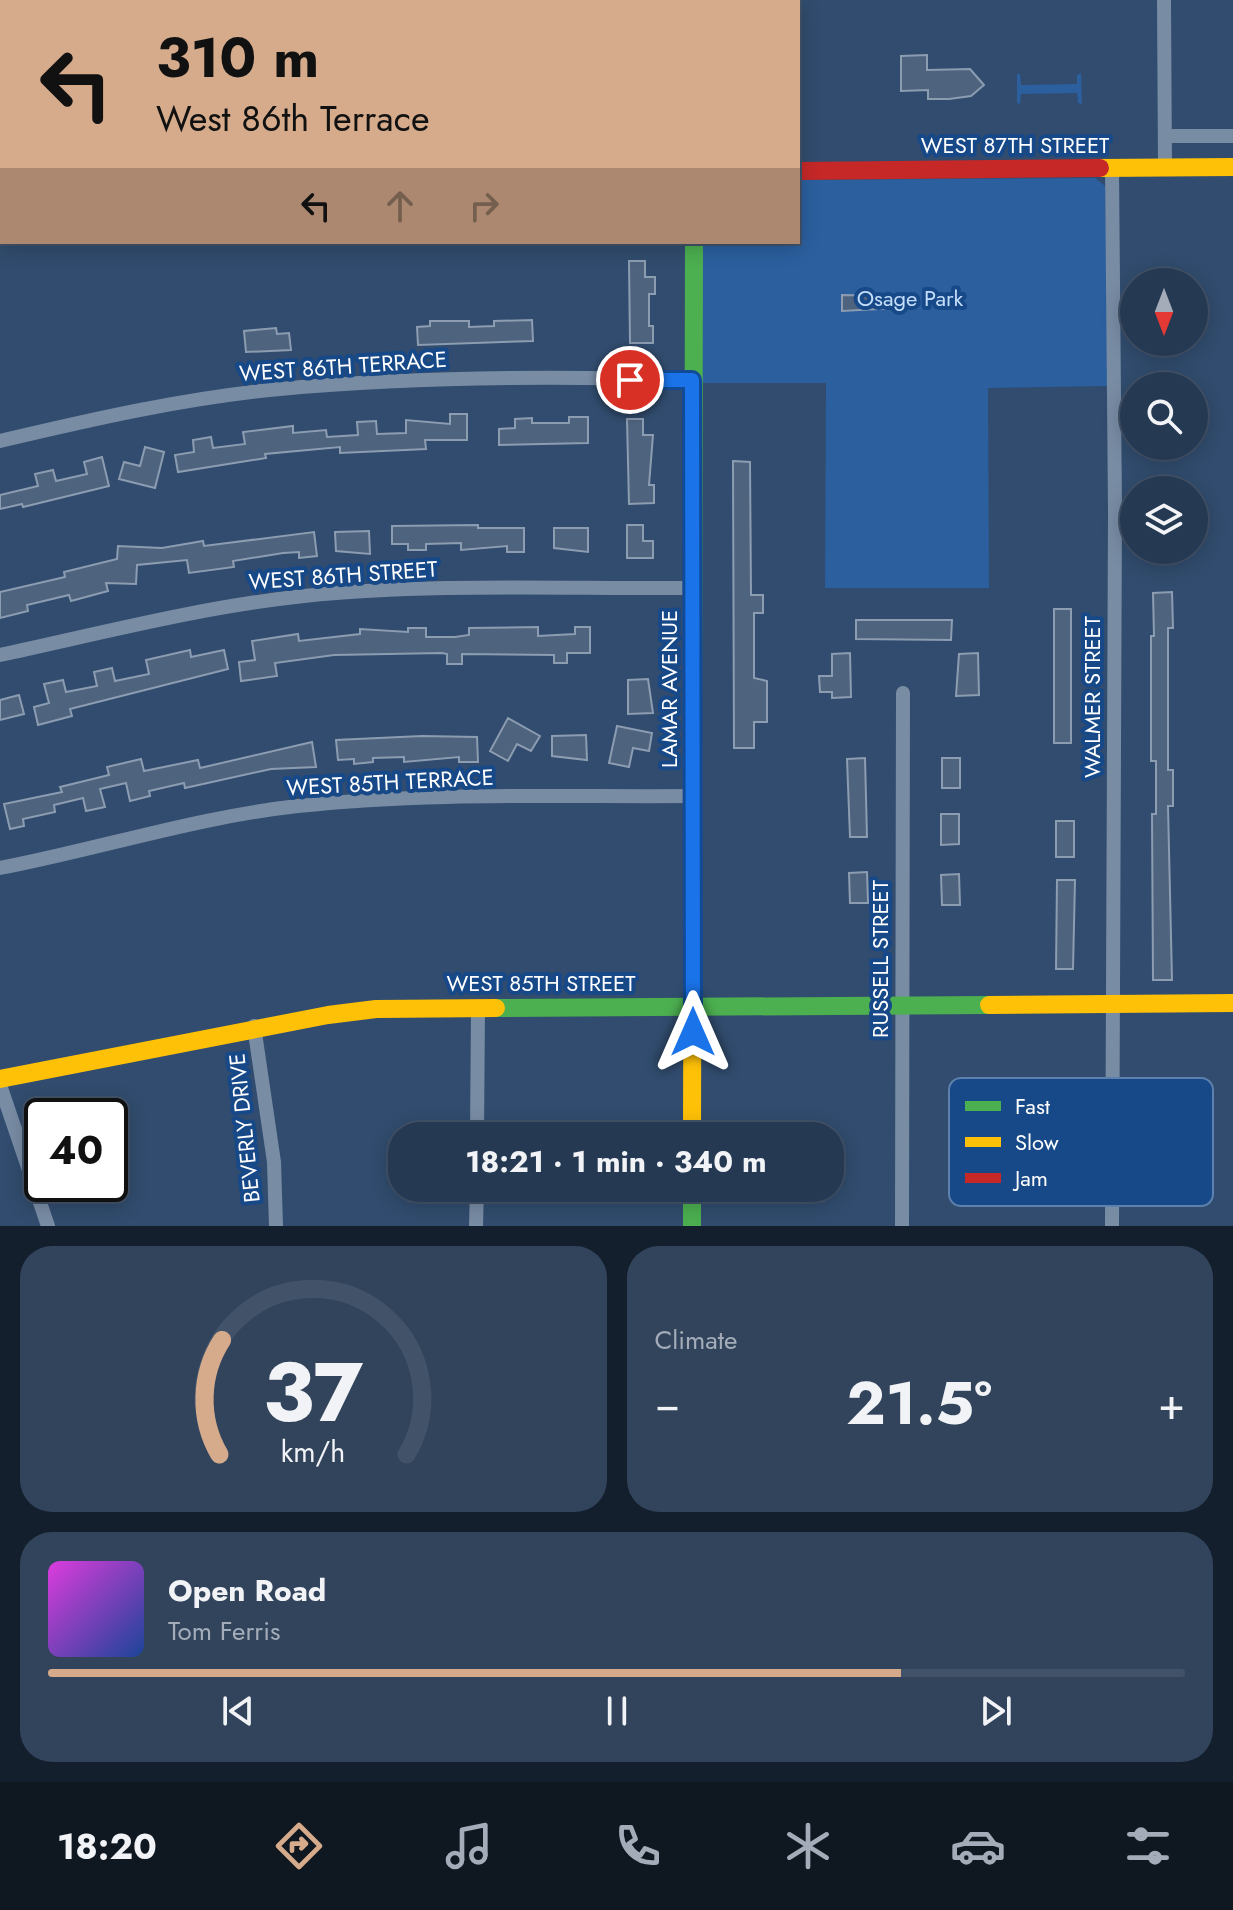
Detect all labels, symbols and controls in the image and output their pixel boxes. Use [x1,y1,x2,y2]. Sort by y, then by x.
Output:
text: 310 m [156,17,319,98]
icon: left [24,32,128,136]
text: West 86th Terrace [156,92,429,144]
street label: WEST 87TH STREET [921,129,1110,161]
icon: left [294,184,338,228]
icon: ahead [378,184,422,228]
icon: right [462,184,506,228]
north arrow [1120,268,1208,356]
map controls [1120,268,1208,564]
park label: Osage Park [857,282,964,314]
street label: WEST 86TH TERRACE [238,343,448,389]
pin [596,346,664,414]
icon: arrive [608,358,652,402]
button: search [1120,372,1208,460]
button: layers [1120,476,1208,564]
street label: WEST 86TH STREET [248,552,439,598]
street label: LAMAR AVENUE [653,610,685,768]
street label: WALMER STREET [1076,615,1108,778]
street label: WEST 85TH TERRACE [285,761,495,803]
street label: RUSSELL STREET [864,879,896,1038]
street label: WEST 85TH STREET [447,967,636,999]
position arrow [651,990,735,1074]
street label: BEVERLY DRIVE [220,1052,268,1204]
legend [949,1078,1213,1206]
text: Fast [1015,1090,1051,1122]
speed limit sign: 40 [24,1098,128,1202]
text: Slow [1015,1126,1059,1158]
text: 18:21 · 1 min · 340 m [465,1140,767,1183]
text: Jam [1012,1162,1048,1194]
text: Climate [655,1321,737,1359]
text: 37 [263,1332,364,1452]
text: 21.5° [846,1360,992,1447]
text: − [655,1372,680,1436]
text: + [1158,1372,1185,1436]
text: km/h [281,1431,346,1473]
text: Open Road [168,1569,326,1612]
text: Tom Ferris [168,1612,280,1650]
icon: previous [216,1689,260,1733]
icon: pause [595,1689,639,1733]
icon: next [974,1689,1018,1733]
icon: directions [271,1818,327,1874]
icon: music [441,1818,497,1874]
icon: phone [610,1818,666,1874]
icon: climate [780,1818,836,1874]
icon: car [950,1818,1006,1874]
icon: filters [1120,1818,1176,1874]
text: 18:20 [57,1820,157,1872]

